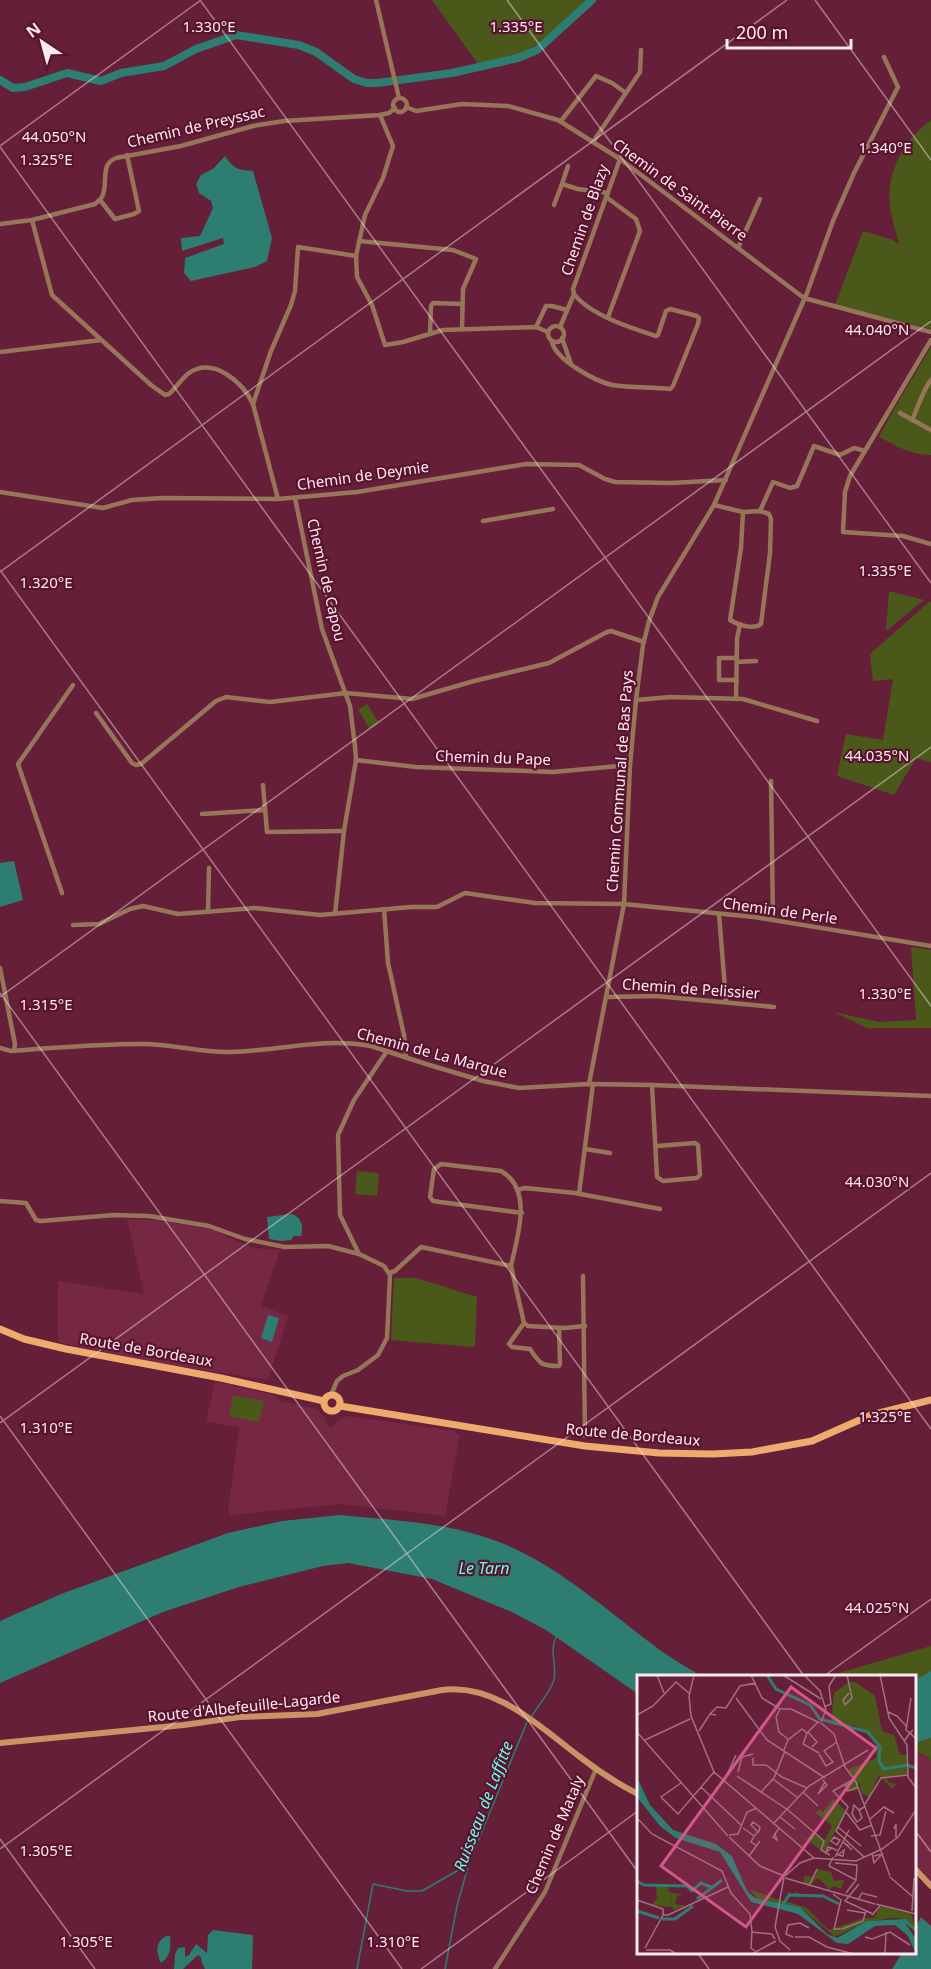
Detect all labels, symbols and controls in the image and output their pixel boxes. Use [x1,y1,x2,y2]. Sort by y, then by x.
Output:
north arrow [12,12,72,72]
scale bar [727,12,852,50]
text: 1.330°E [182,16,236,36]
text: 1.335°E [489,16,543,36]
text: N [21,17,45,43]
text: 200 m [736,20,788,44]
street label: Chemin de Preyssac [125,100,267,152]
text: 44.050°N [22,126,86,146]
street label: Chemin de Saint-Pierre [609,134,752,245]
text: 1.340°E [858,137,912,157]
text: 1.325°E [19,149,73,169]
street label: Chemin de Blazy [556,161,613,278]
text: 44.040°N [845,319,909,339]
street label: Chemin de Deymie [296,456,430,494]
street label: Chemin de Capou [303,516,351,643]
text: 1.335°E [858,560,912,580]
text: 1.320°E [19,572,73,592]
street label: Chemin Communal de Bas Pays [601,669,637,893]
street label: Chemin du Pape [435,745,551,769]
text: 44.035°N [845,745,909,765]
street label: Chemin de Perle [721,892,839,928]
street label: Chemin de Pelissier [622,973,761,1003]
text: 1.330°E [858,983,912,1003]
text: 1.315°E [19,994,73,1014]
street label: Chemin de La Margue [355,1022,510,1082]
text: 44.030°N [845,1171,909,1191]
street label: Route de Bordeaux [78,1327,214,1371]
text: 1.325°E [858,1406,912,1426]
text: 1.310°E [19,1417,73,1437]
street label: Route de Bordeaux [565,1418,701,1450]
water label: Le Tarn [458,1557,510,1579]
text: 44.025°N [845,1597,909,1617]
inset map [637,1675,916,1954]
street label: Route d'Albefeuille-Lagarde [147,1686,341,1726]
water label: Ruisseau de Laffitte [448,1738,518,1874]
street label: Chemin de Mataly [520,1772,588,1897]
text: 1.305°E [19,1840,73,1860]
text: 1.305°E [59,1931,113,1951]
text: 1.310°E [366,1931,420,1951]

